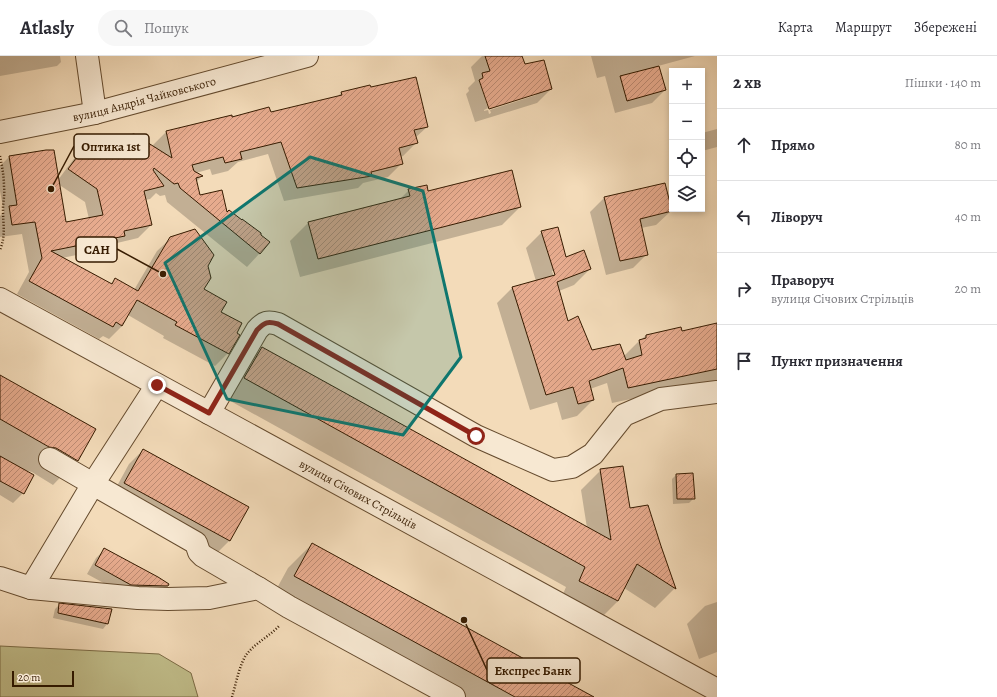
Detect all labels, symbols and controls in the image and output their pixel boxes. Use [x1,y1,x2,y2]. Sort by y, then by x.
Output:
search box [98,10,378,46]
text: Atlasly [20,15,74,41]
icon: search [112,17,134,39]
text: Пошук [144,18,189,38]
text: Карта [778,18,813,37]
text: Маршрут [835,18,892,37]
text: Збережені [914,18,977,37]
map controls [669,68,705,212]
button: + [669,68,705,104]
text: 2 хв [733,71,761,94]
street label: вулиця Андрія Чайковського [71,73,218,125]
text: Пішки · 140 m [905,74,981,91]
button: − [669,104,705,140]
callout: Оптика 1st [74,134,149,159]
icon: ahead [733,134,755,156]
text: Прямо [771,135,815,155]
text: 80 m [954,136,981,153]
text: Оптика 1st [81,138,141,155]
button: locate [669,140,705,176]
button: layers [669,176,705,212]
icon: left [733,206,755,228]
text: Ліворуч [771,207,823,227]
text: 40 m [955,208,981,225]
callout: САН [76,237,117,262]
text: САН [84,241,110,258]
text: Праворуч [771,270,834,290]
icon: right [733,278,755,300]
text: 20 m [955,280,981,297]
text: вулиця Січових Стрільців [771,290,914,307]
icon: arrive [733,350,755,372]
text: Пункт призначення [771,351,903,371]
route end [148,376,166,394]
route start [467,427,485,445]
street label: вулиця Січових Стрільців [296,456,420,533]
callout: Експрес Банк [487,658,580,683]
text: Експрес Банк [494,662,572,679]
scale bar [12,669,74,688]
text: 20 m [18,670,40,685]

